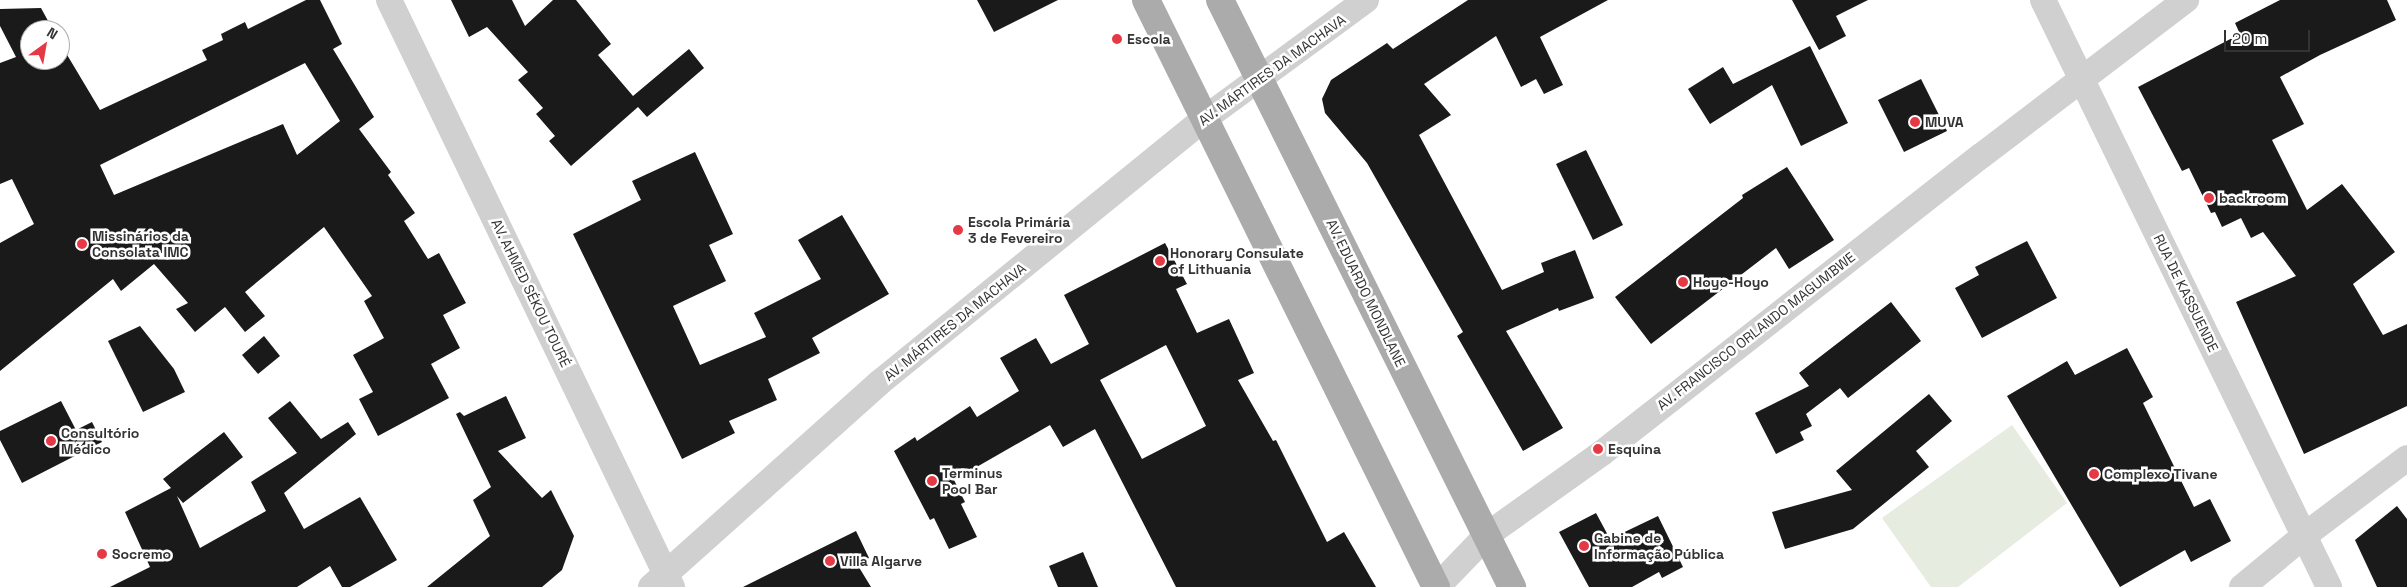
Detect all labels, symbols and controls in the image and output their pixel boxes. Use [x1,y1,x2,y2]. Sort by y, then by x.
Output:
street label: AV. MÁRTIRES DA MACHAVA [1195,11,1349,129]
north arrow [20,20,70,70]
scale bar [2227,20,2313,52]
text: N [44,23,61,43]
text: 20 m [2232,29,2267,48]
place label: Escola [1127,31,1171,47]
marker: Escola [1111,33,1123,45]
place label: MUVA [1925,114,1964,130]
marker: MUVA [1909,116,1921,128]
place label: backroom [2219,190,2286,206]
marker: backroom [2203,192,2215,204]
place label: Escola Primária 3 de Fevereiro [968,214,1070,246]
street label: AV. AHMED SÉKOU TOURÉ [488,216,574,370]
street label: AV. EDUARDO MONDLANE [1323,216,1409,370]
marker: Escola Primária 3 de Fevereiro [952,224,964,236]
place label: Missinários da Consolata IMC [92,228,189,260]
street label: RUA DE KASSUENDE [2150,231,2222,355]
marker: Missinários da Consolata IMC [76,238,88,250]
place label: Honorary Consulate of Lithuania [1170,245,1304,278]
street label: AV. FRANCISCO ORLANDO MAGUMBWE [1653,248,1859,414]
marker: Honorary Consulate of Lithuania [1154,255,1166,267]
street label: AV. MÁRTIRES DA MACHAVA [880,259,1030,385]
place label: Hoyo-Hoyo [1693,274,1769,290]
marker: Hoyo-Hoyo [1677,276,1689,288]
place label: Consultório Médico [61,425,139,458]
marker: Consultório Médico [45,435,57,447]
place label: Esquina [1608,441,1661,457]
marker: Esquina [1592,443,1604,455]
place label: Terminus Pool Bar [942,465,1003,498]
place label: Complexo Tivane [2104,466,2218,482]
marker: Complexo Tivane [2088,468,2100,480]
marker: Terminus Pool Bar [926,475,938,487]
place label: Gabine de Informação Pública [1594,530,1724,562]
marker: Gabine de Informação Pública [1578,540,1590,552]
place label: Socremo [112,546,171,562]
marker: Socremo [96,548,108,560]
place label: Villa Algarve [840,553,922,569]
marker: Villa Algarve [824,555,836,567]

